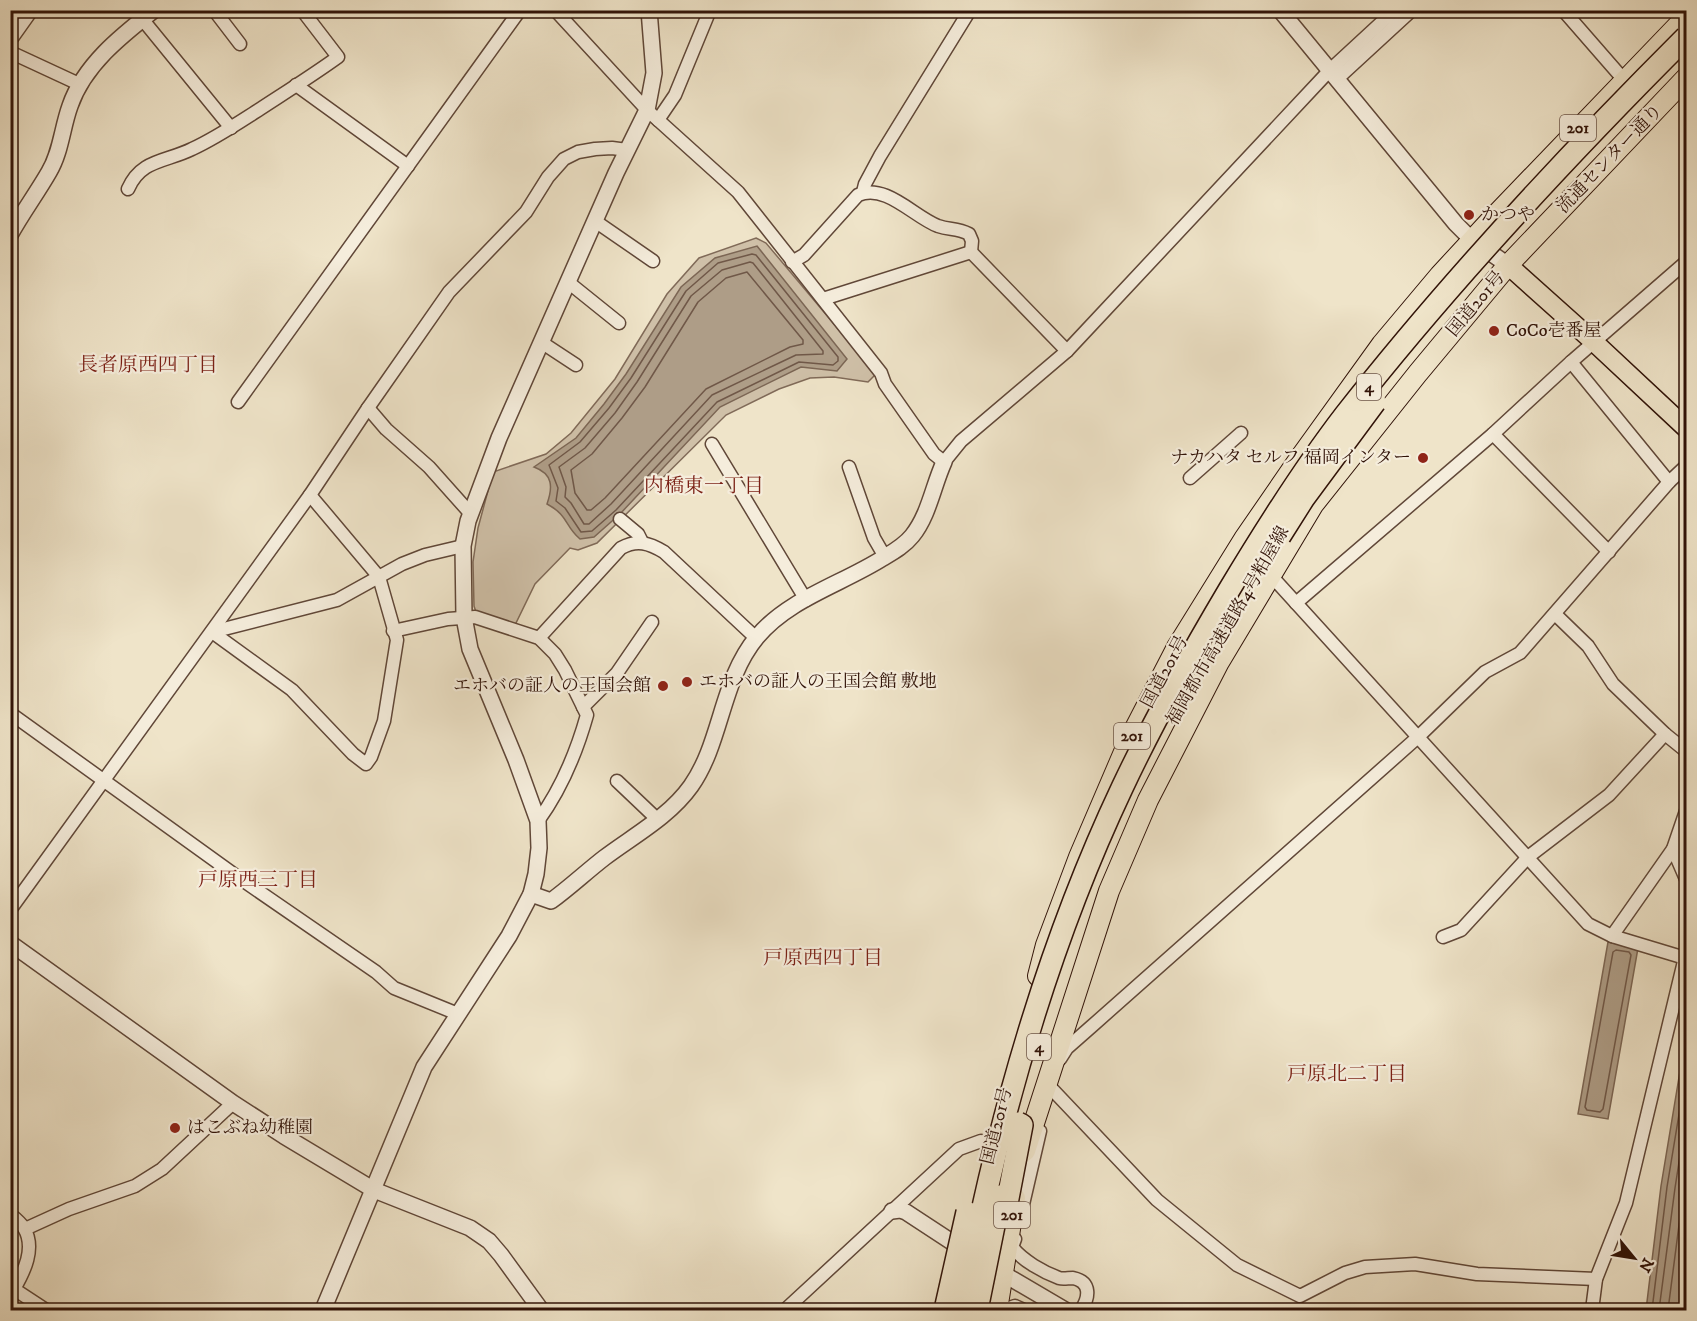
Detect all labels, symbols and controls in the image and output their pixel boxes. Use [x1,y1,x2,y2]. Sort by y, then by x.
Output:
street label: 流通センター通り [1552,100,1668,218]
road number: 201 [1560,115,1596,141]
place label: かつや [1481,204,1535,226]
marker: かつや [1462,208,1476,222]
street label: 国道201号 [1442,267,1510,341]
place label: CoCo壱番屋 [1506,320,1601,342]
marker: CoCo壱番屋 [1487,324,1501,338]
district label: 長者原西四丁目 [78,353,218,378]
road number: 4 [1357,374,1381,400]
place label: ナカハタ セルフ 福岡インター [1170,447,1411,469]
marker: ナカハタ セルフ 福岡インター [1416,451,1430,465]
district label: 内橋東一丁目 [644,474,764,499]
street label: 福岡都市高速道路4号粕屋線 [1162,522,1294,730]
street label: 国道201号 [1137,632,1193,712]
place label: エホバの証人の王国会館 敷地 [699,671,937,693]
place label: エホバの証人の王国会館 [453,675,651,697]
marker: エホバの証人の王国会館 敷地 [680,675,694,689]
marker: エホバの証人の王国会館 [656,679,670,693]
road number: 201 [1114,723,1150,749]
district label: 戸原西三丁目 [198,868,318,893]
district label: 戸原西四丁目 [763,946,883,971]
road number: 4 [1027,1034,1051,1060]
district label: 戸原北二丁目 [1287,1062,1407,1087]
street label: 国道201号 [977,1085,1017,1167]
place label: はこぶね幼稚園 [187,1117,313,1139]
marker: はこぶね幼稚園 [168,1121,182,1135]
road number: 201 [994,1202,1030,1228]
north arrow [1604,1228,1664,1288]
text: N [1634,1254,1658,1276]

